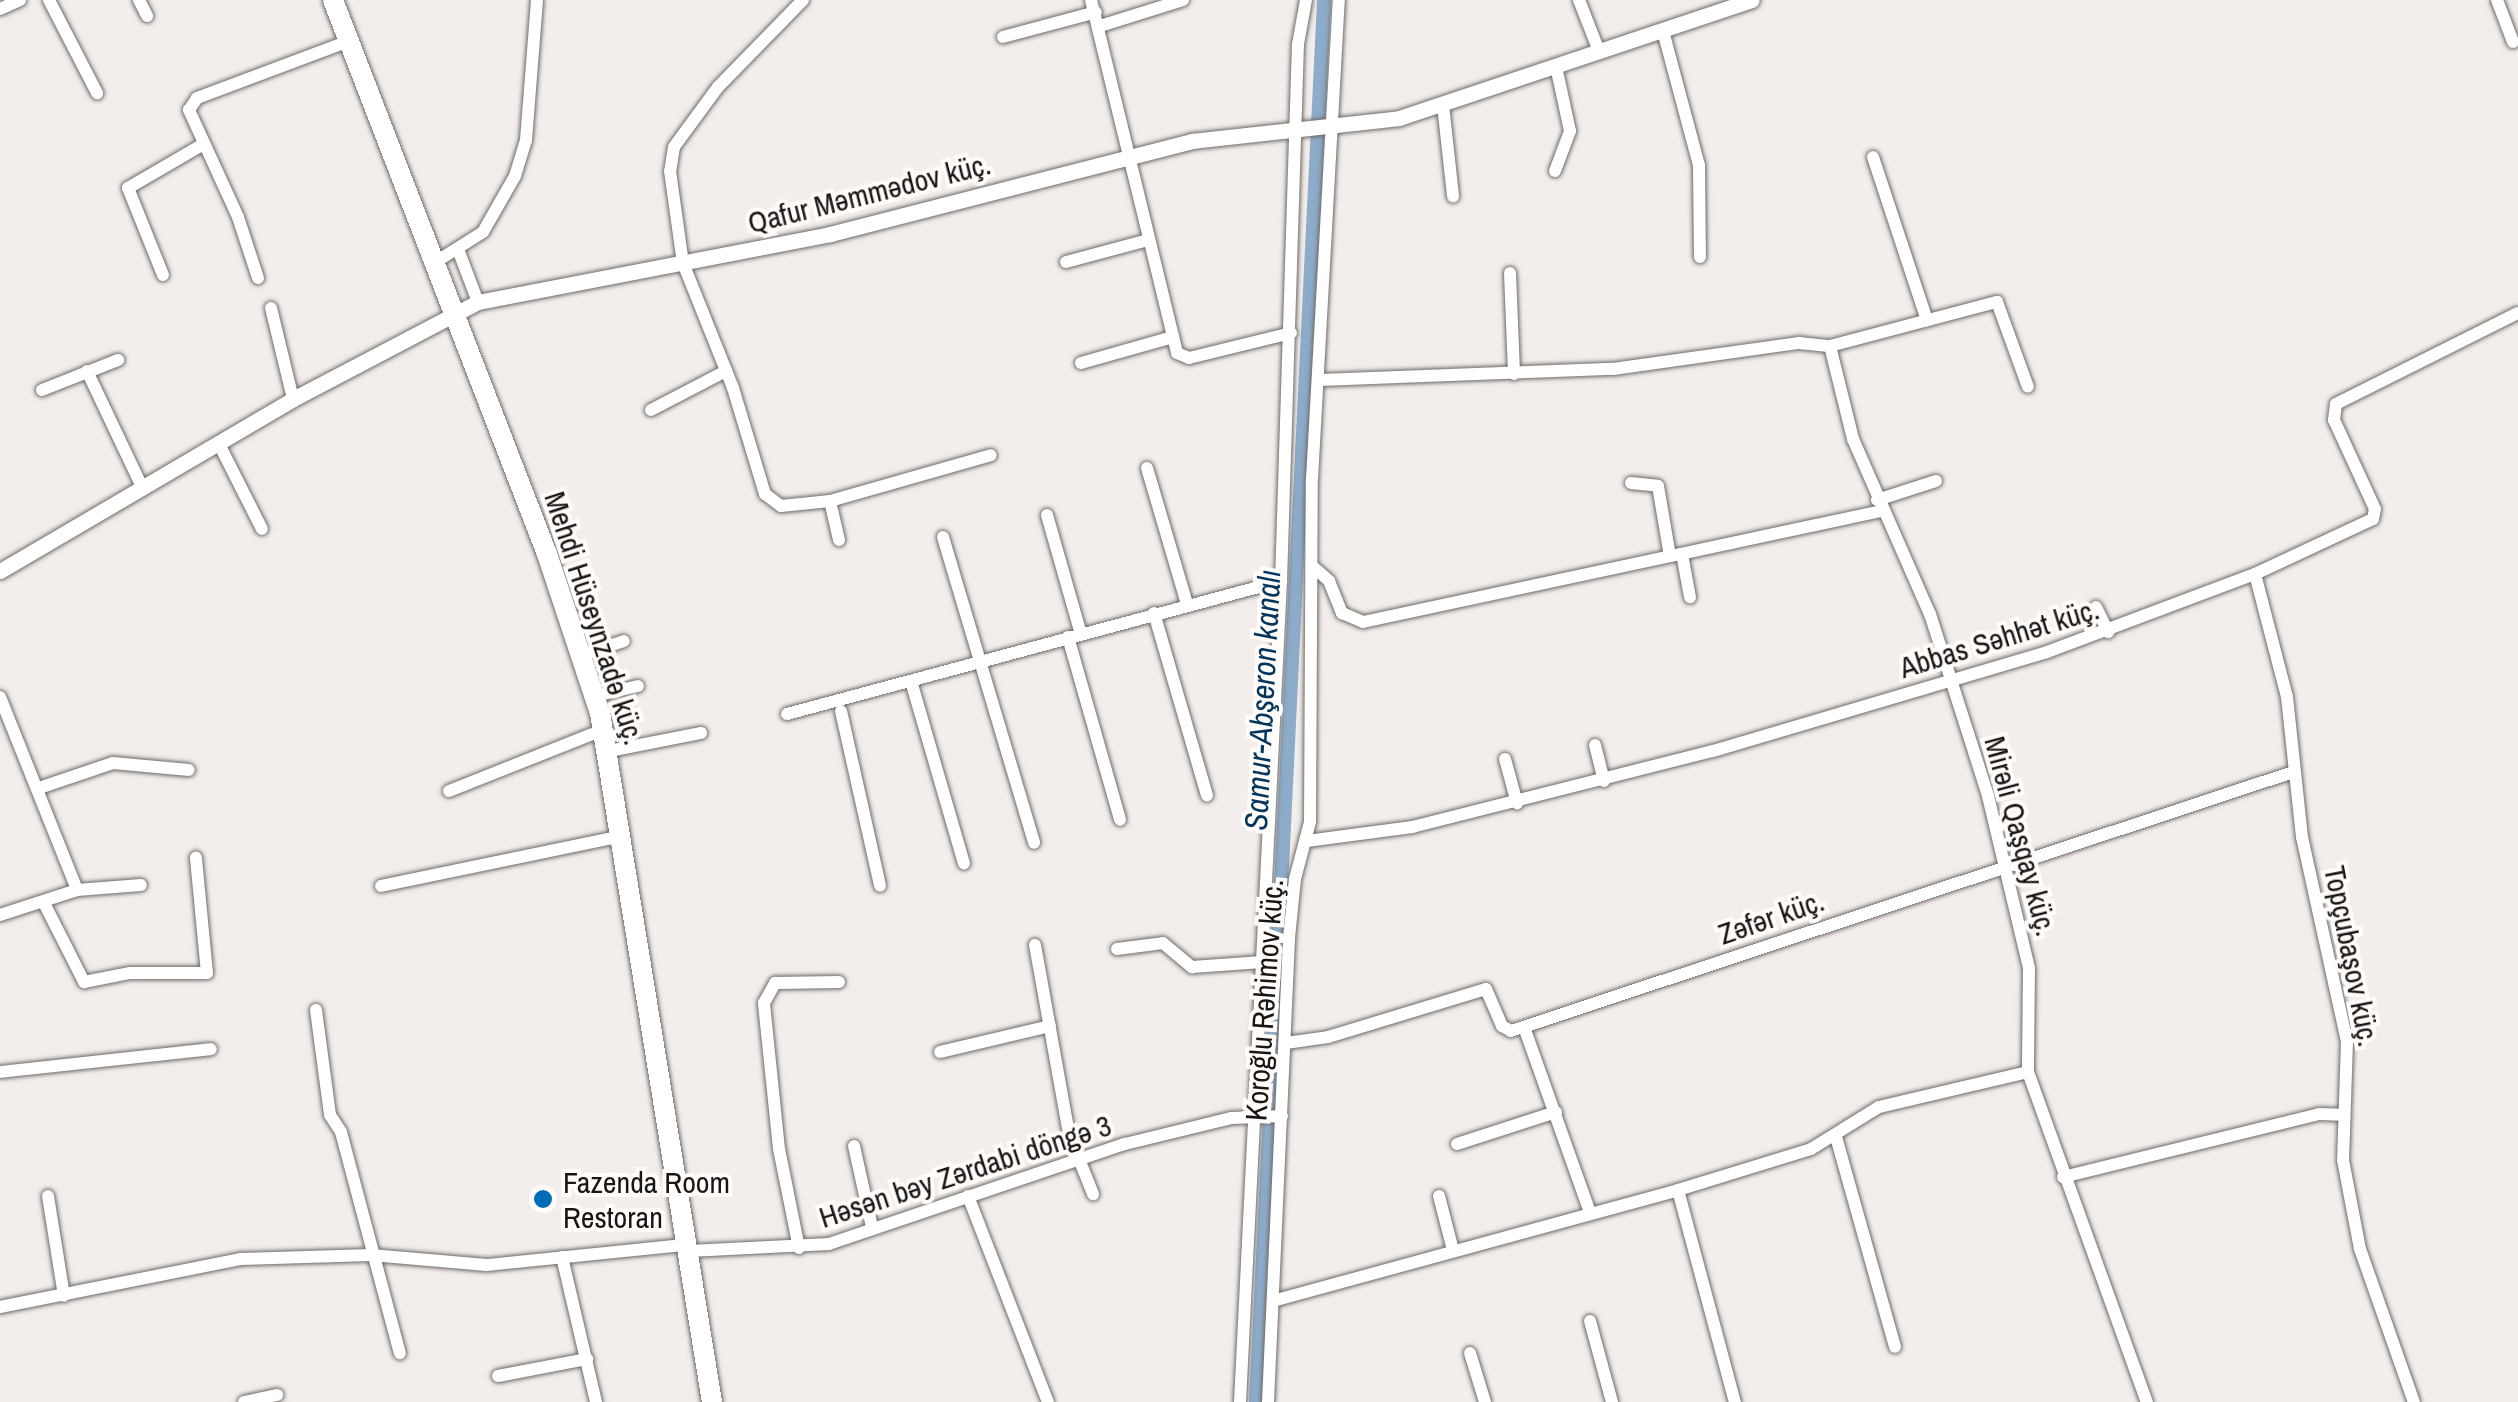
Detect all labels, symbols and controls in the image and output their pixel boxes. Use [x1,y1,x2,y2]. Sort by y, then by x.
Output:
street label: Qafur Məmmədov küç. [744,145,994,241]
street label: Mehdi Hüseynzadə küç. [537,487,653,749]
water label: Samur-Abşeron kanalı [1237,569,1289,831]
street label: Abbas Səhhət küç. [1895,591,2103,685]
street label: Mirəli Qaşqay küç. [1977,732,2065,940]
street label: Topçubaşov küç. [2317,863,2387,1049]
street label: Koroğlu Rəhimov küç. [1238,878,1290,1122]
street label: Zəfər küç. [1713,882,1829,952]
street label: Həsən bəy Zərdabi döngə 3 [814,1107,1116,1235]
place label: Fazenda Room Restoran [563,1164,730,1234]
marker: Fazenda Room Restoran [532,1188,554,1210]

